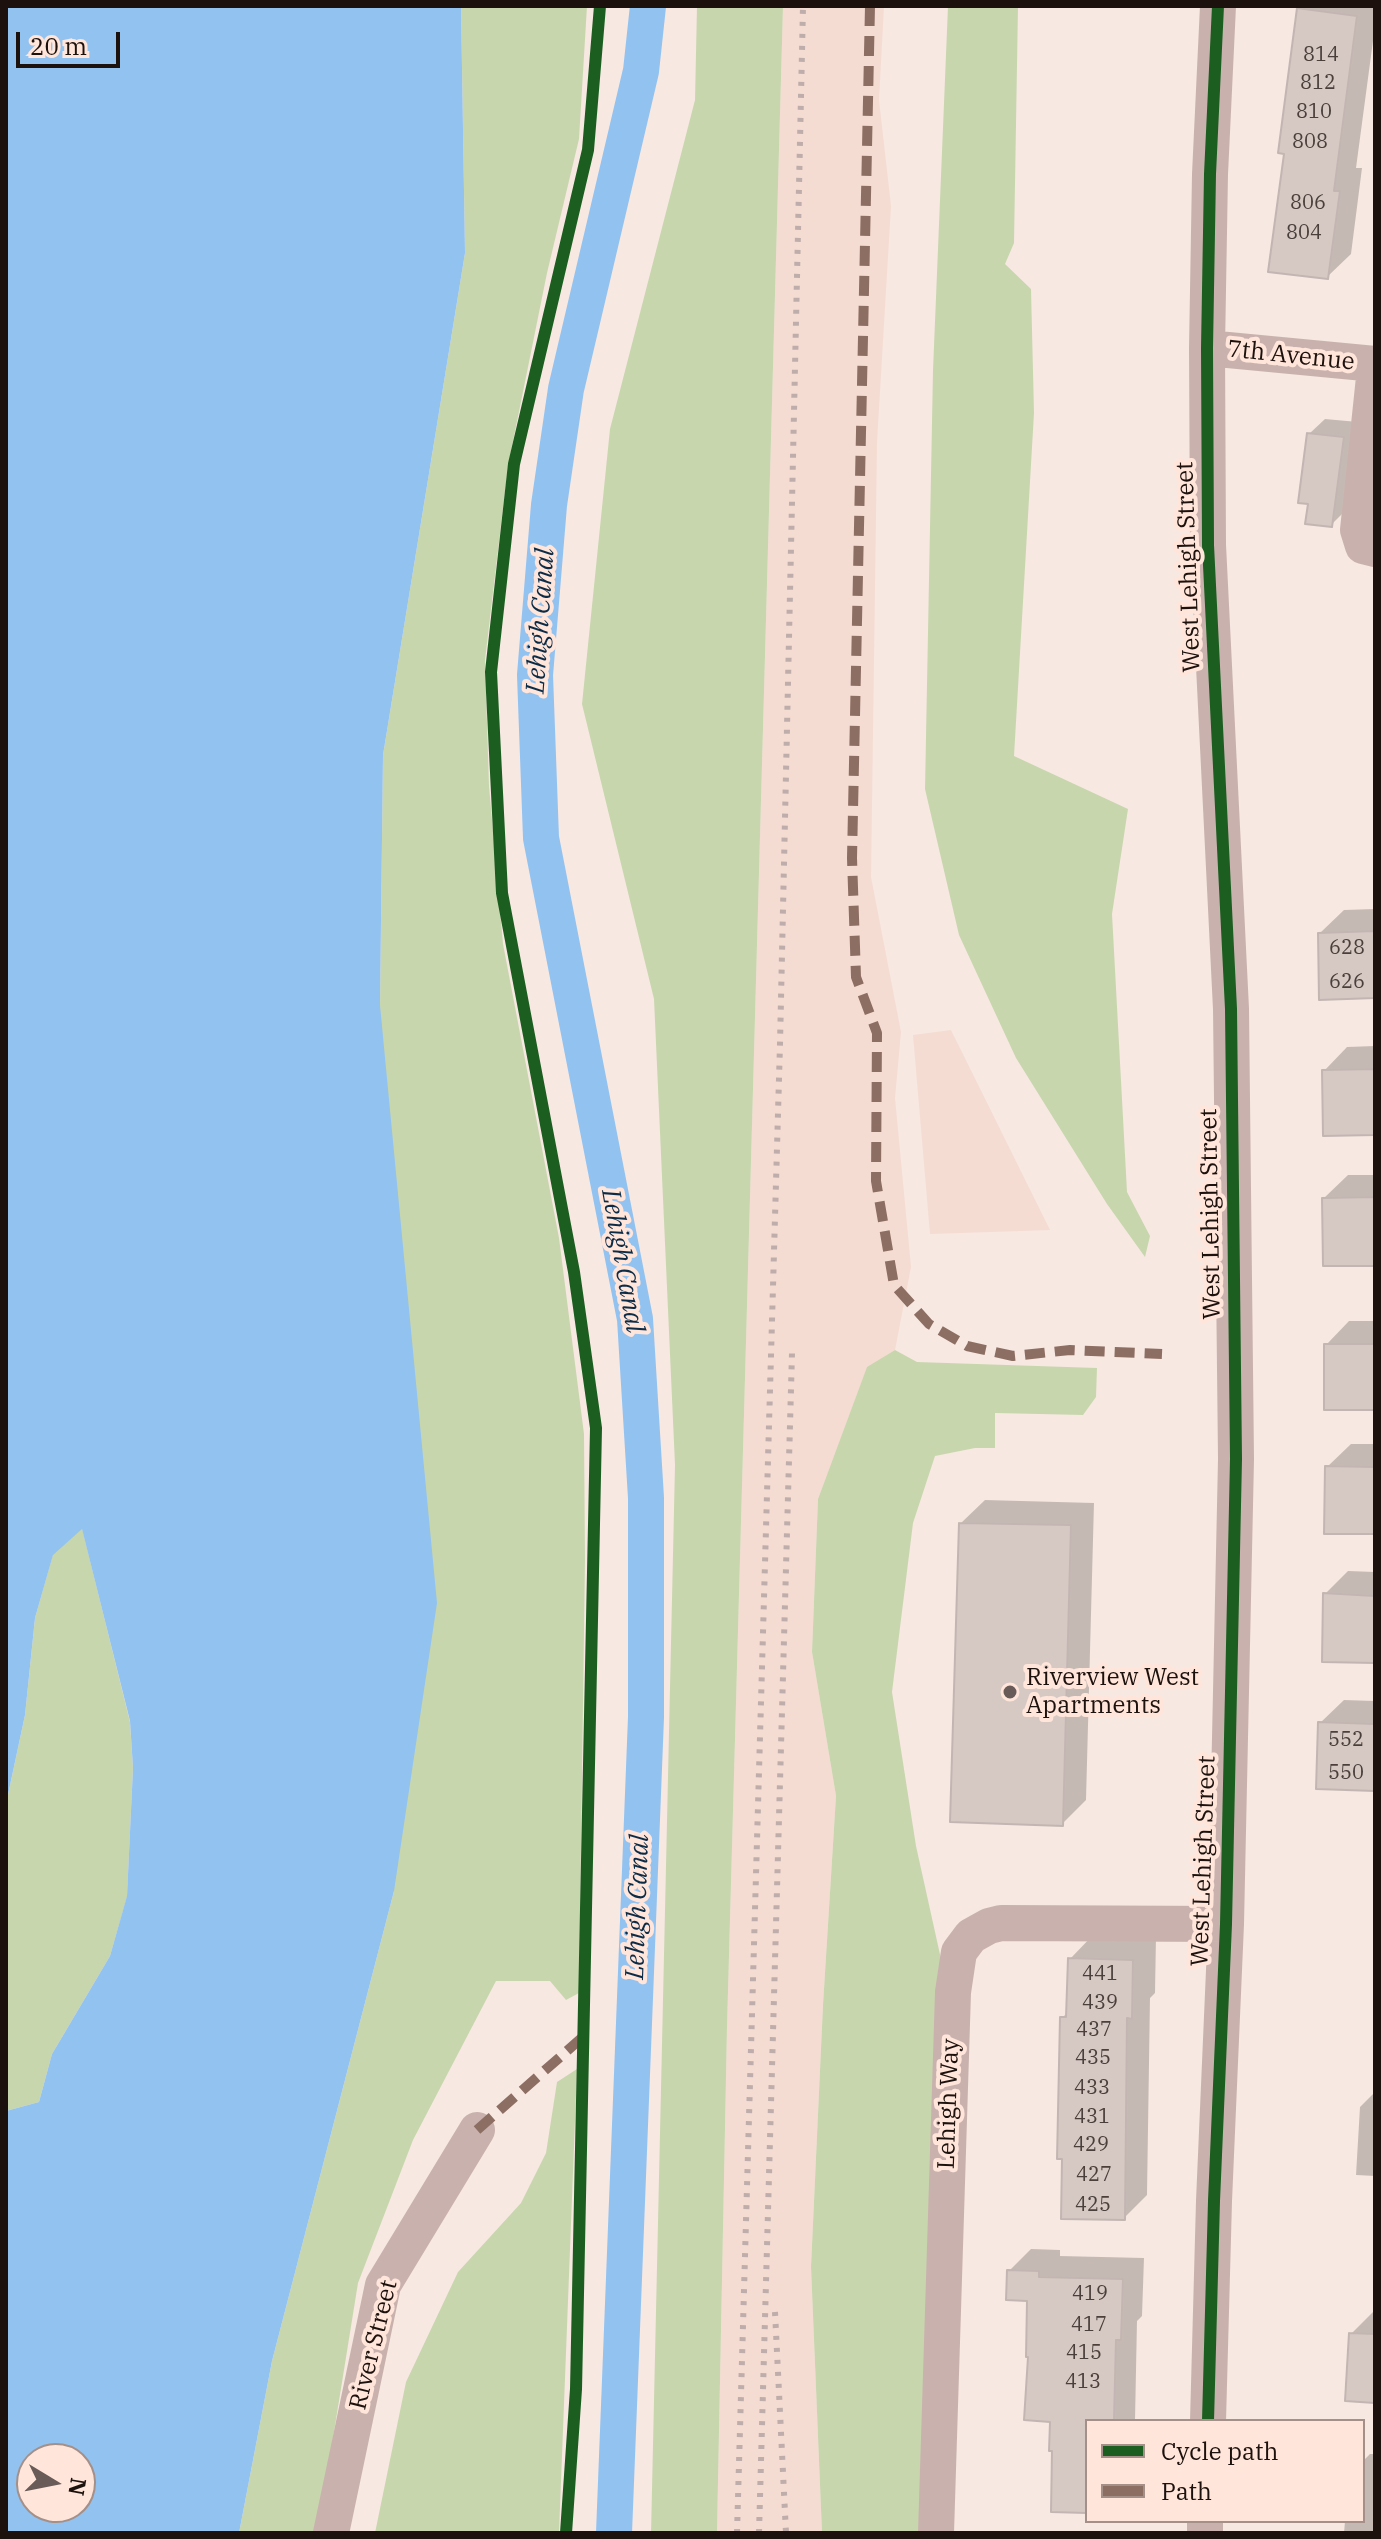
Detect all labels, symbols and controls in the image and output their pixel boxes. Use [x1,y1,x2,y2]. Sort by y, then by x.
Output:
scale bar [20,16,124,66]
text: 20 m [30,30,87,62]
house number: 814 [1303,43,1339,67]
house number: 812 [1300,71,1336,95]
house number: 810 [1296,100,1332,124]
house number: 808 [1292,130,1328,154]
house number: 806 [1290,191,1326,215]
house number: 804 [1286,221,1322,245]
street label: 7th Avenue [1226,335,1356,377]
street label: West Lehigh Street [1171,461,1207,673]
water label: Lehigh Canal [520,547,562,695]
house number: 628 [1329,936,1365,960]
house number: 626 [1329,970,1365,994]
street label: West Lehigh Street [1195,1108,1227,1320]
water label: Lehigh Canal [594,1187,650,1335]
place label: Riverview West Apartments [1026,1664,1199,1720]
marker: Riverview West Apartments [1001,1683,1019,1701]
house number: 552 [1328,1728,1364,1752]
street label: West Lehigh Street [1186,1755,1222,1967]
house number: 550 [1328,1761,1364,1785]
water label: Lehigh Canal [620,1834,656,1980]
house number: 441 [1082,1962,1118,1986]
house number: 439 [1082,1991,1118,2015]
house number: 437 [1076,2018,1112,2042]
street label: Lehigh Way [932,2038,966,2170]
house number: 435 [1075,2046,1111,2070]
house number: 433 [1074,2076,1110,2100]
house number: 431 [1074,2105,1110,2129]
house number: 429 [1073,2133,1109,2157]
house number: 427 [1076,2163,1112,2187]
house number: 425 [1075,2193,1111,2217]
street label: River Street [344,2277,404,2413]
house number: 419 [1072,2282,1108,2306]
house number: 417 [1071,2313,1107,2337]
house number: 415 [1066,2341,1102,2365]
house number: 413 [1065,2370,1101,2394]
legend [1085,2419,1365,2523]
text: Cycle path [1161,2435,1278,2467]
north arrow [16,2443,96,2523]
text: Path [1161,2475,1212,2507]
text: N [62,2476,94,2498]

